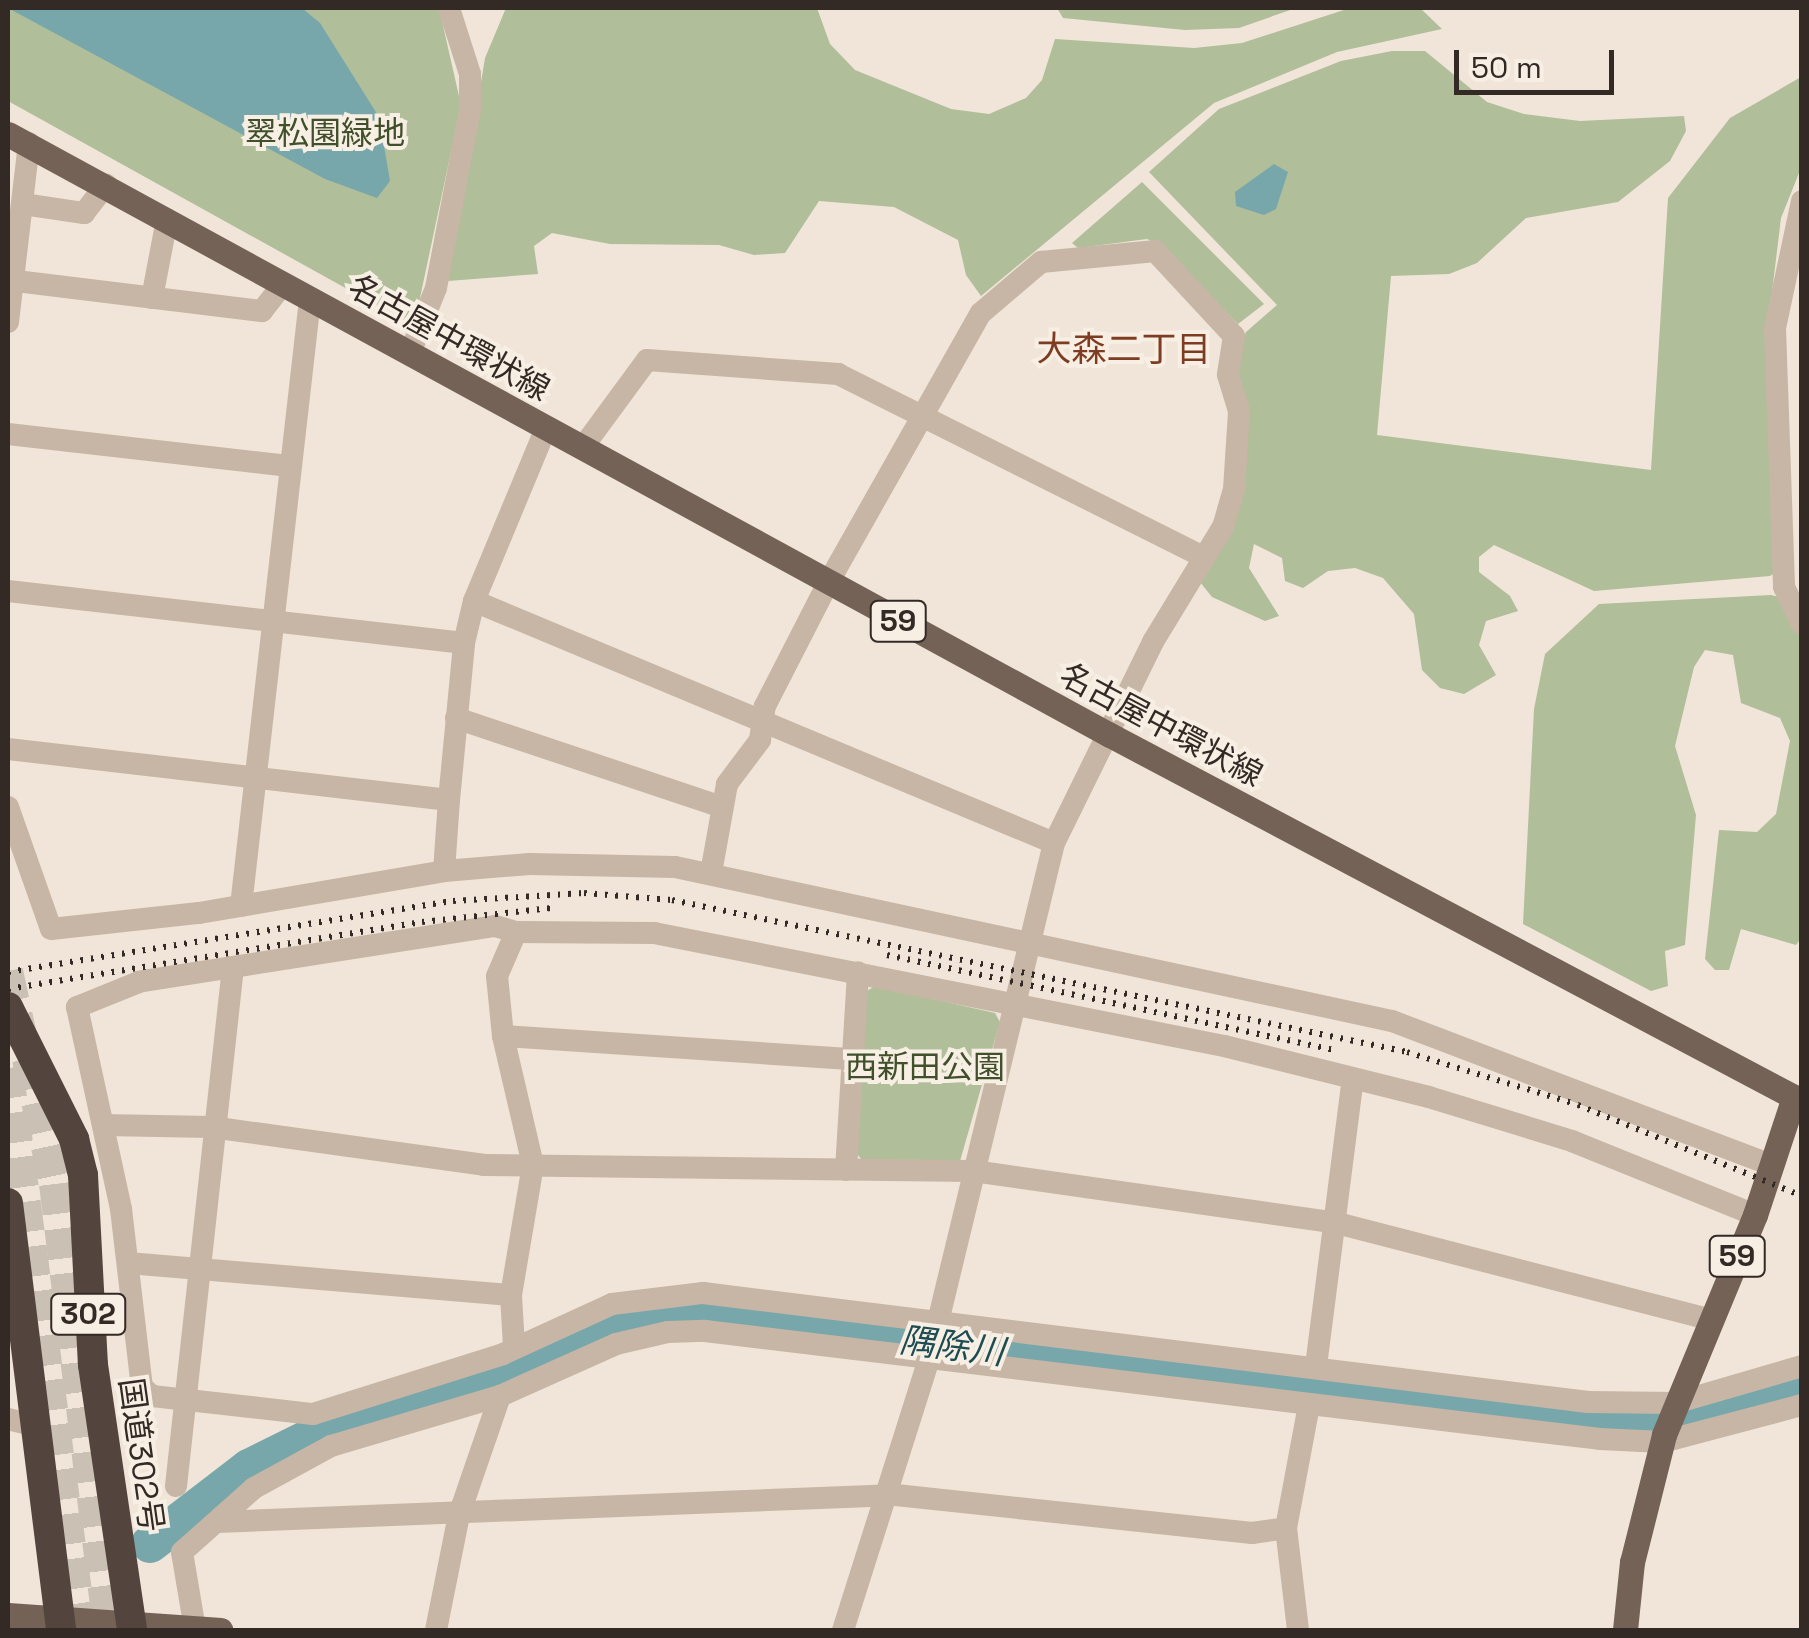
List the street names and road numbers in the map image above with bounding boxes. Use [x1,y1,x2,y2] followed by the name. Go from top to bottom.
[342,267,556,409] street label: 名古屋中環状線
[868,596,928,646] road number: 59
[1053,655,1269,795] street label: 名古屋中環状線
[1707,1231,1767,1281] road number: 59
[48,1289,128,1339] road number: 302
[111,1376,171,1534] street label: 国道302号

